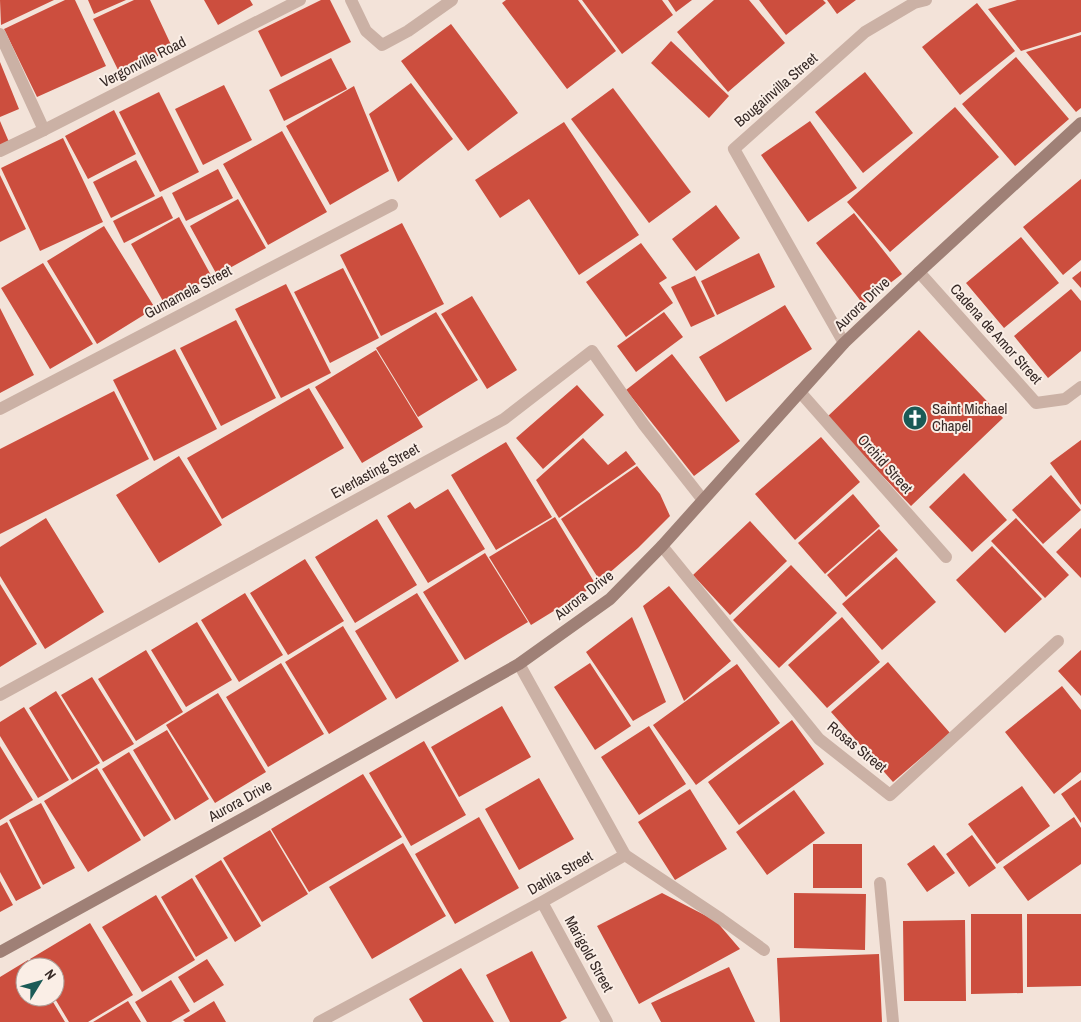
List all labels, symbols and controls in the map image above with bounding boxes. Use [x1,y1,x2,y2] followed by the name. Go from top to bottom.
[96,31,189,92] street label: Vergonville Road
[730,47,822,132] street label: Bougainvilla Street
[140,259,236,323] street label: Gumamela Street
[829,272,894,336] street label: Aurora Drive
[946,279,1048,389] street label: Cadena de Amor Street
[932,398,1007,436] place label: Saint Michael Chapel
[902,405,928,431] church icon: Saint Michael Chapel
[853,429,918,498] street label: Orchid Street
[327,437,423,503] street label: Everlasting Street
[549,565,618,625] street label: Aurora Drive
[823,716,892,778] street label: Rosas Street
[203,774,275,827] street label: Aurora Drive
[523,845,597,900] street label: Dahlia Street
[560,912,619,996] street label: Marigold Street
[15,957,65,1007] north arrow
[41,965,60,983] text: N

